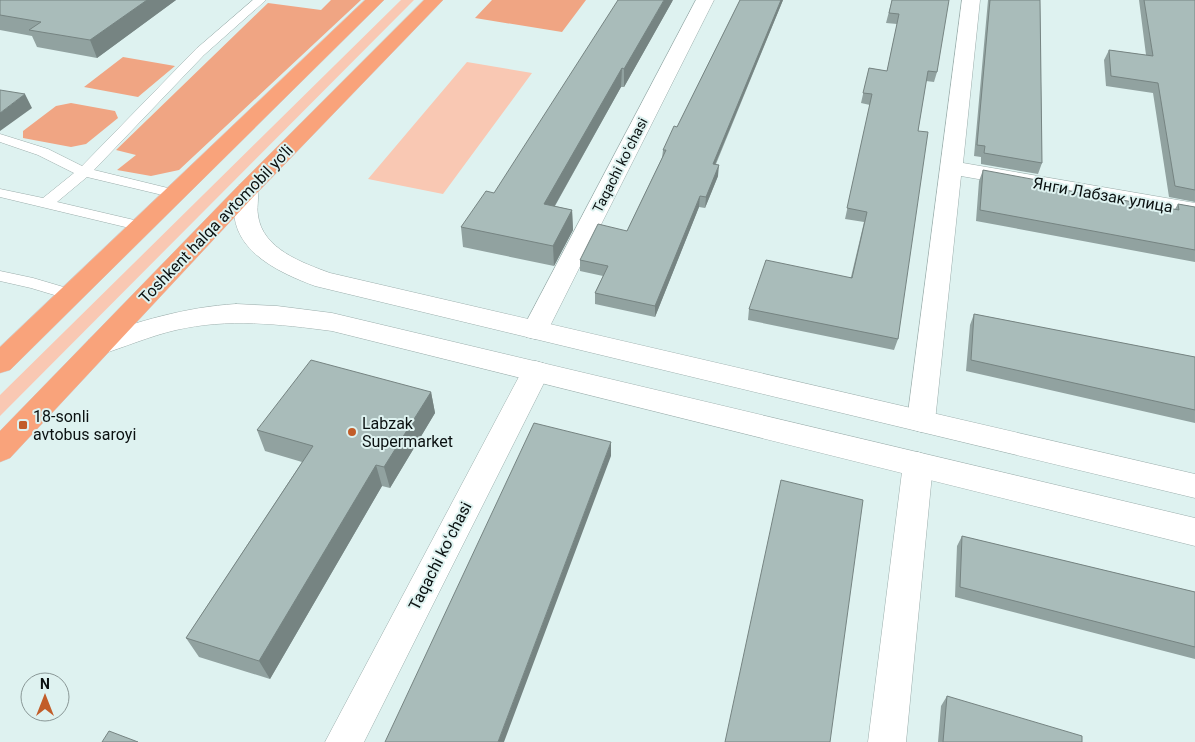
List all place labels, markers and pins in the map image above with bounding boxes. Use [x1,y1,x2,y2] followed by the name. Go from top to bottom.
[33,407,136,444] place label: 18-sonli avtobus saroyi
[362,414,453,451] place label: Labzak Supermarket
[17,419,29,431] marker: 18-sonli avtobus saroyi
[346,426,358,438] marker: Labzak Supermarket

